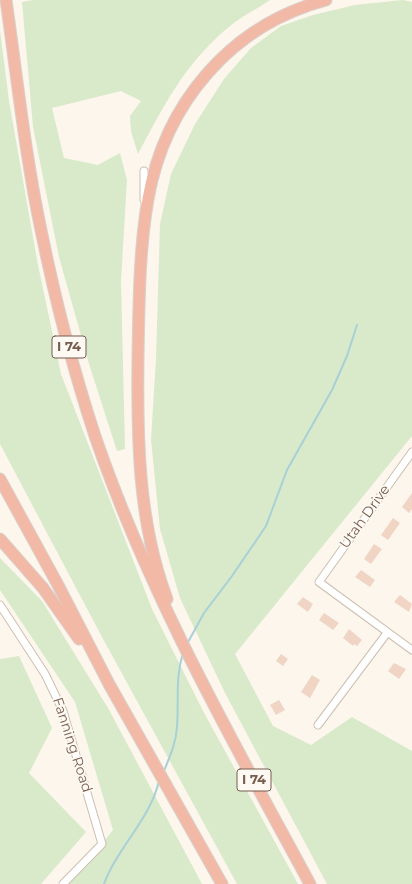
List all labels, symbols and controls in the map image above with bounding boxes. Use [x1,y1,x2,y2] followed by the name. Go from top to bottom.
[52,336,86,358] road number: I 74
[336,482,394,552] street label: Utah Drive
[49,695,95,795] street label: Fanning Road
[237,769,271,791] road number: I 74

